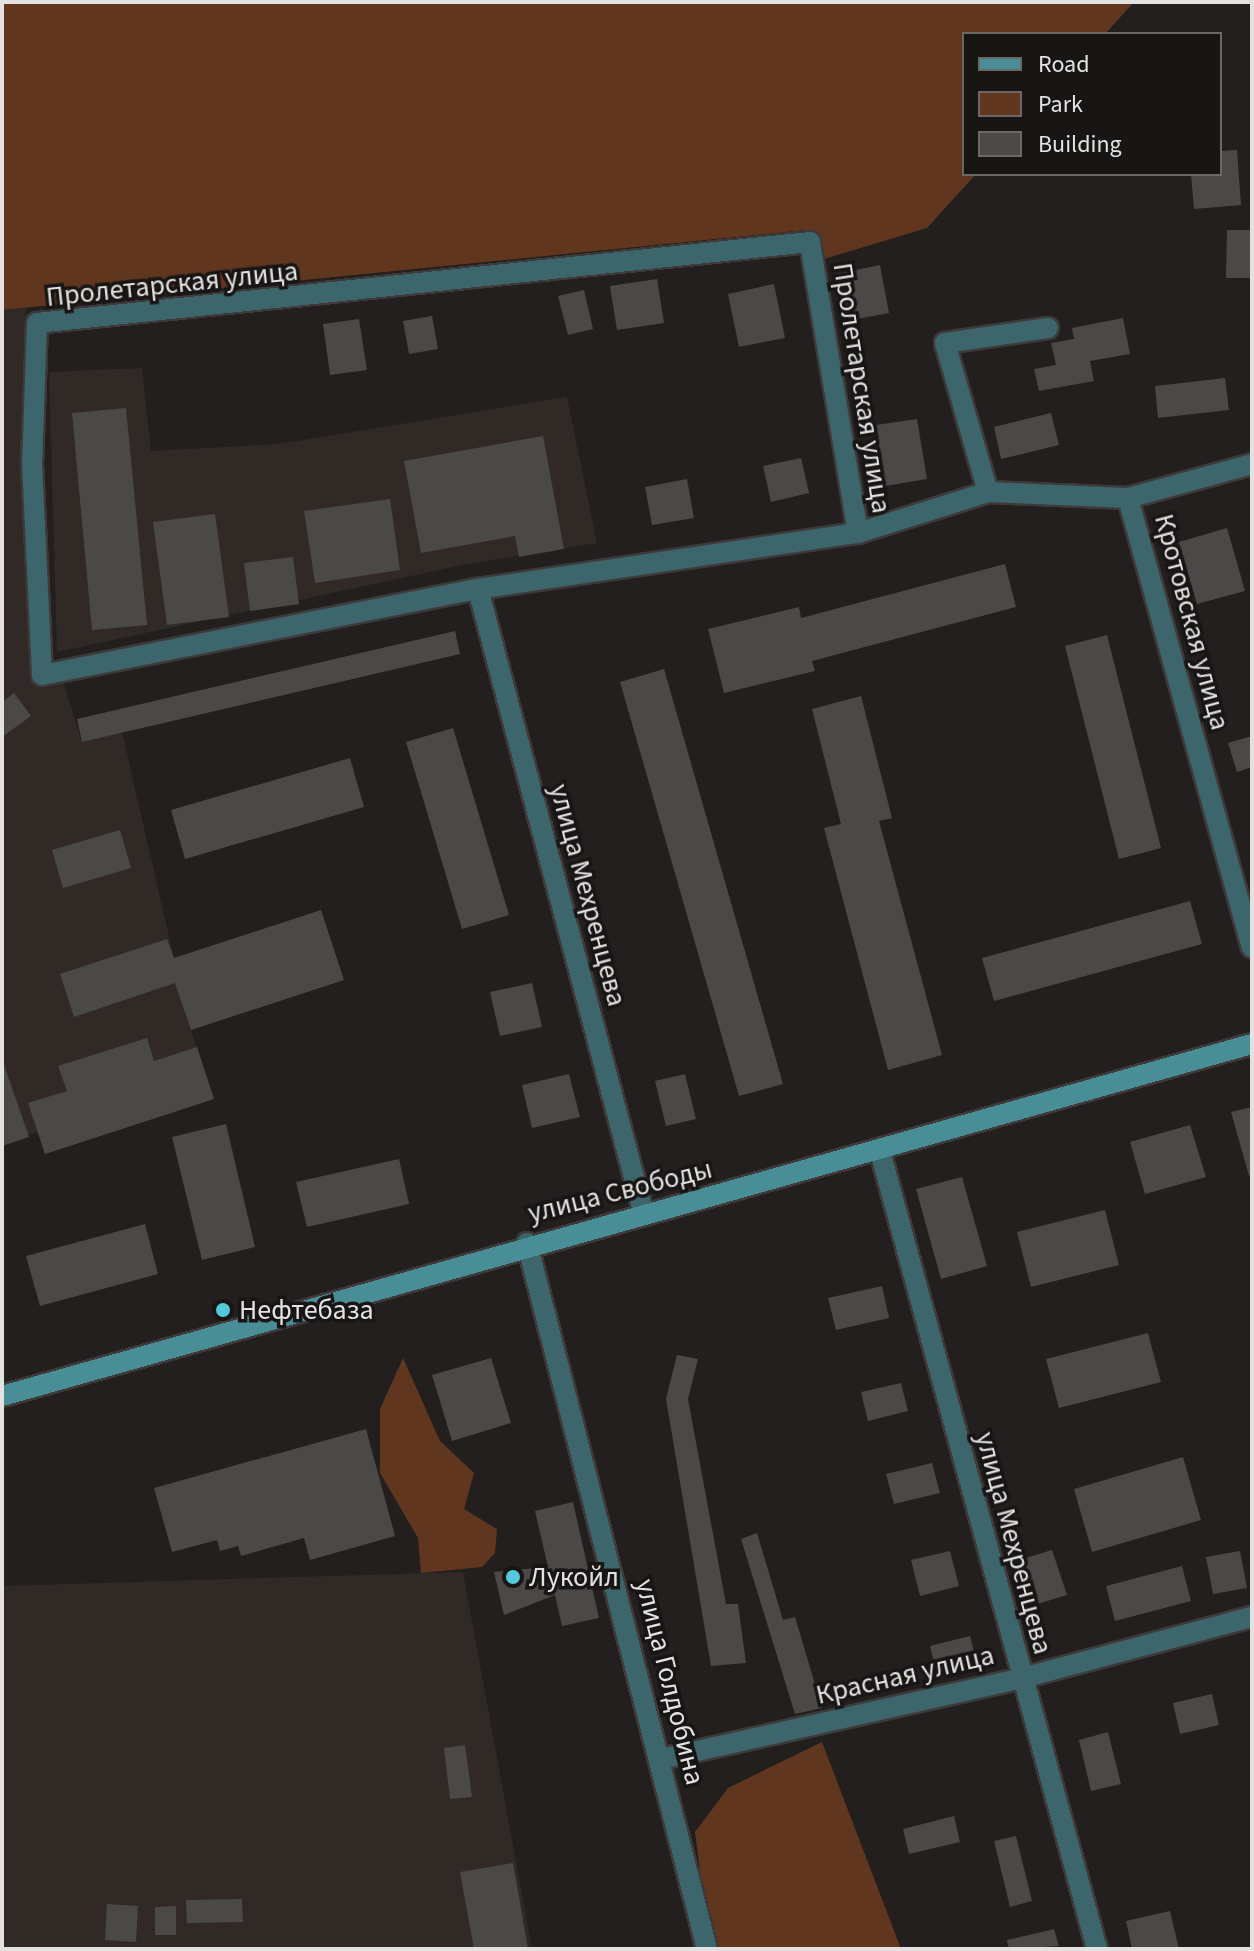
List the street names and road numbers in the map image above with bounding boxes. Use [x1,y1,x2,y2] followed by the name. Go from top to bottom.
[44,254,300,314] street label: Пролетарская улица
[826,260,898,516] street label: Пролетарская улица
[1147,510,1237,734] street label: Кротовская улица
[542,780,634,1010] street label: улица Мехренцева
[524,1152,716,1230] street label: улица Свободы
[968,1428,1060,1658] street label: улица Мехренцева
[628,1576,712,1788] street label: улица Голдобина
[813,1638,997,1712] street label: Красная улица

